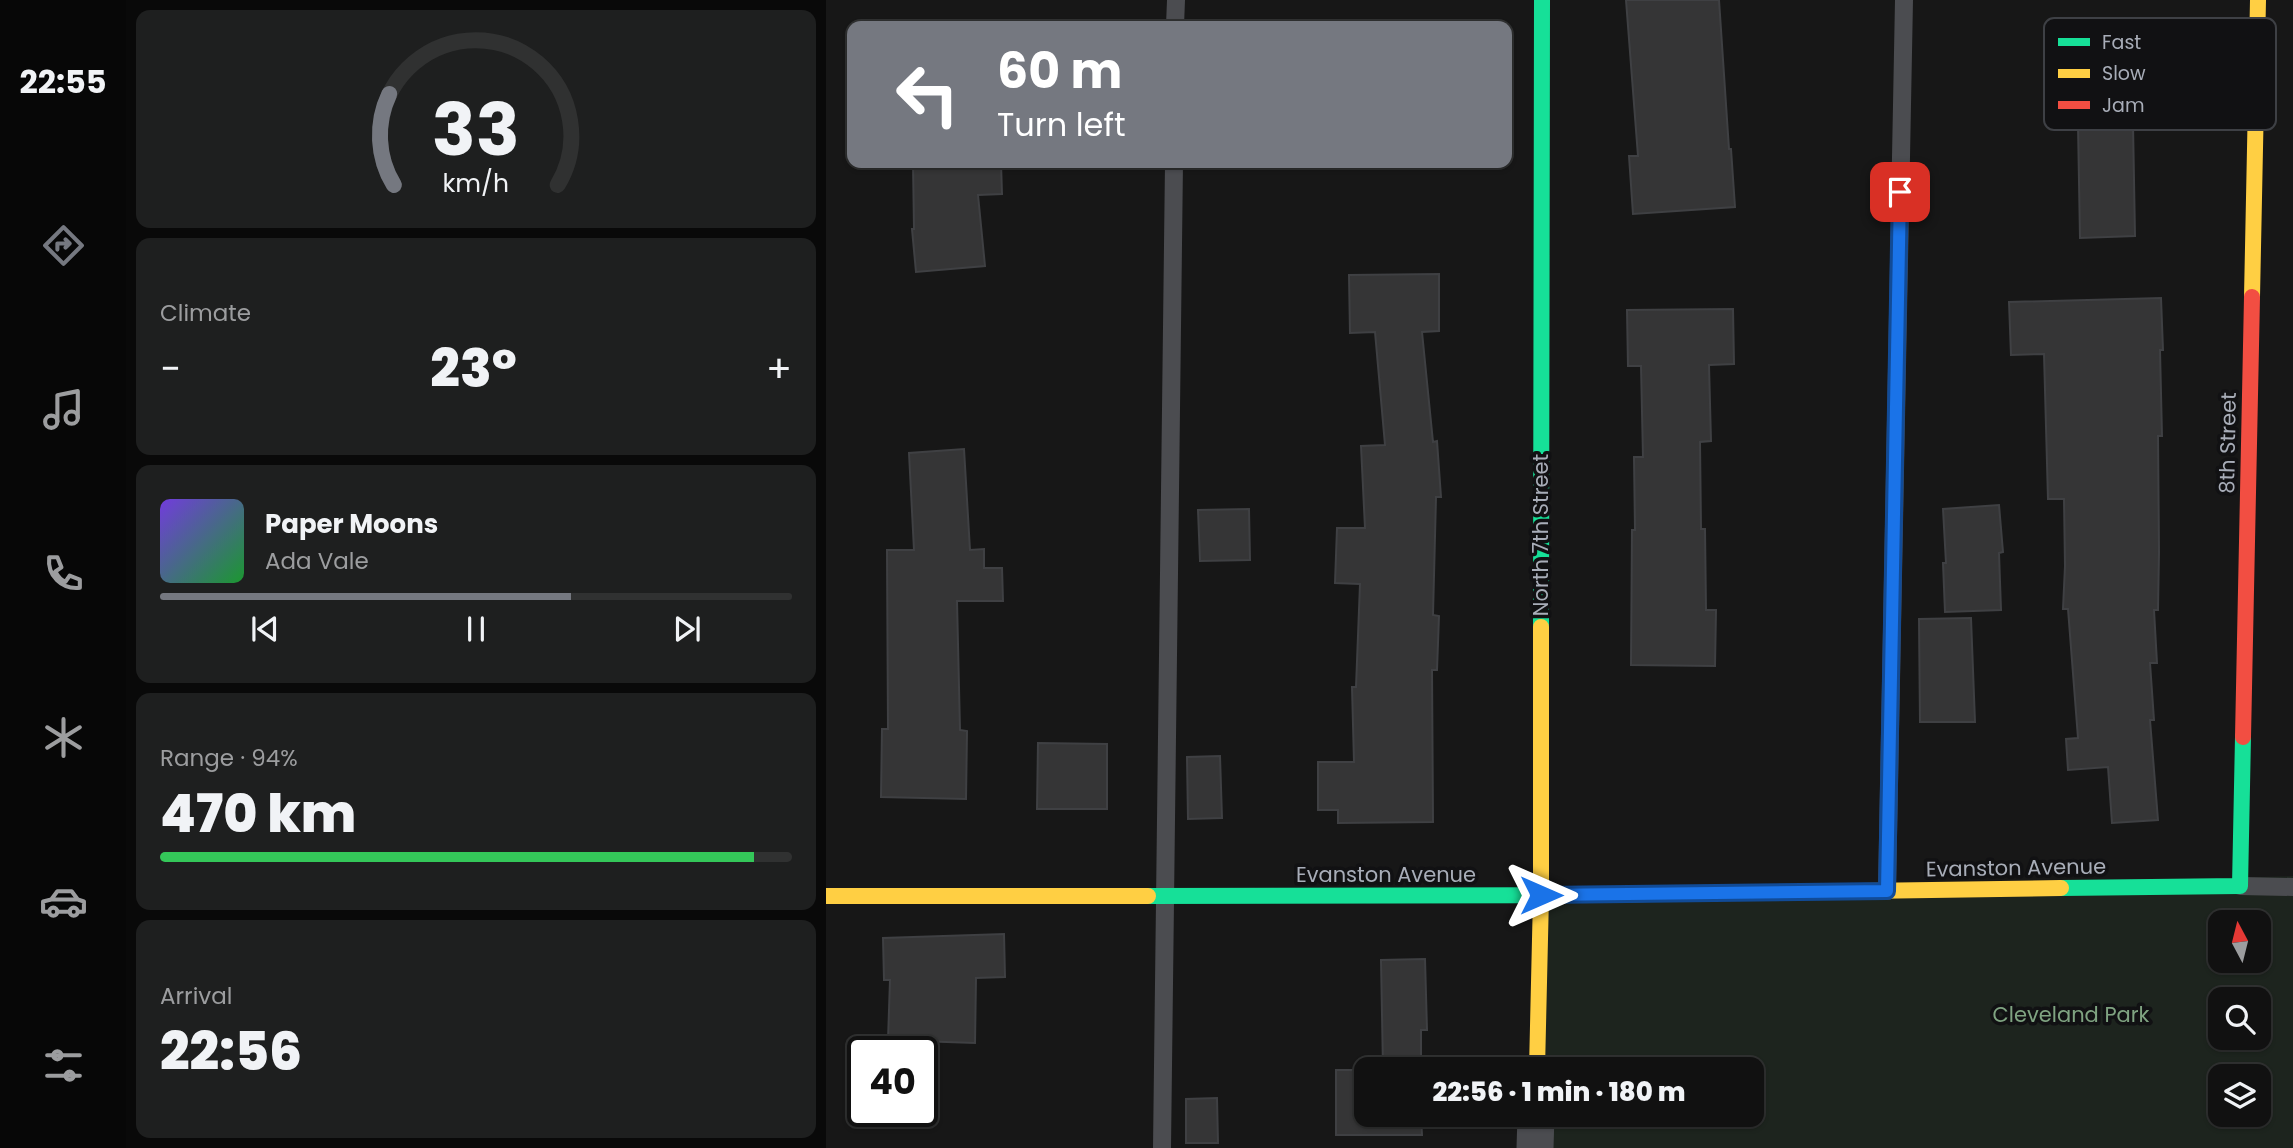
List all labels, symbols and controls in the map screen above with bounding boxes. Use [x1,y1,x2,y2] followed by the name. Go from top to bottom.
[2044,18,2276,130] legend
[2102,29,2141,56] text: Fast
[997,37,1122,105] text: 60 m
[882,49,973,140] icon: left
[19,59,107,104] text: 22:55
[2102,60,2146,87] text: Slow
[432,79,520,180] text: 33
[2102,92,2144,119] text: Jam
[997,102,1126,147] text: Turn left
[1870,162,1930,222] pin
[443,166,509,201] text: km/h
[1881,173,1919,211] icon: arrive
[39,221,88,270] icon: directions
[160,297,251,329] text: Climate
[430,332,517,405] text: 23°
[160,342,181,395] text: −
[766,342,792,395] text: +
[39,385,88,434] icon: music
[2212,392,2243,494] street label: 8th Street
[1526,454,1555,616] street label: North 7th Street
[265,506,438,542] text: Paper Moons
[265,545,369,577] text: Ada Vale
[39,549,88,598] icon: phone
[246,610,284,648] icon: previous
[457,610,495,648] icon: pause
[668,610,706,648] icon: next
[39,713,88,762] icon: climate
[160,742,298,774] text: Range · 94%
[160,777,356,850] text: 470 km
[1926,851,2106,884] street label: Evanston Avenue
[1504,858,1578,932] position arrow
[1296,860,1476,889] street label: Evanston Avenue
[39,877,88,926] icon: car
[2208,910,2272,973] north arrow
[2208,910,2271,1127] map controls
[160,980,232,1012] text: Arrival
[2208,987,2271,1050] button: search
[1993,1000,2150,1029] park label: Cleveland Park
[160,1015,302,1088] text: 22:56
[847,1036,938,1127] speed limit sign: 40
[39,1041,88,1090] icon: filters
[2208,1064,2271,1127] button: layers
[1432,1074,1686,1110] text: 22:56 · 1 min · 180 m

